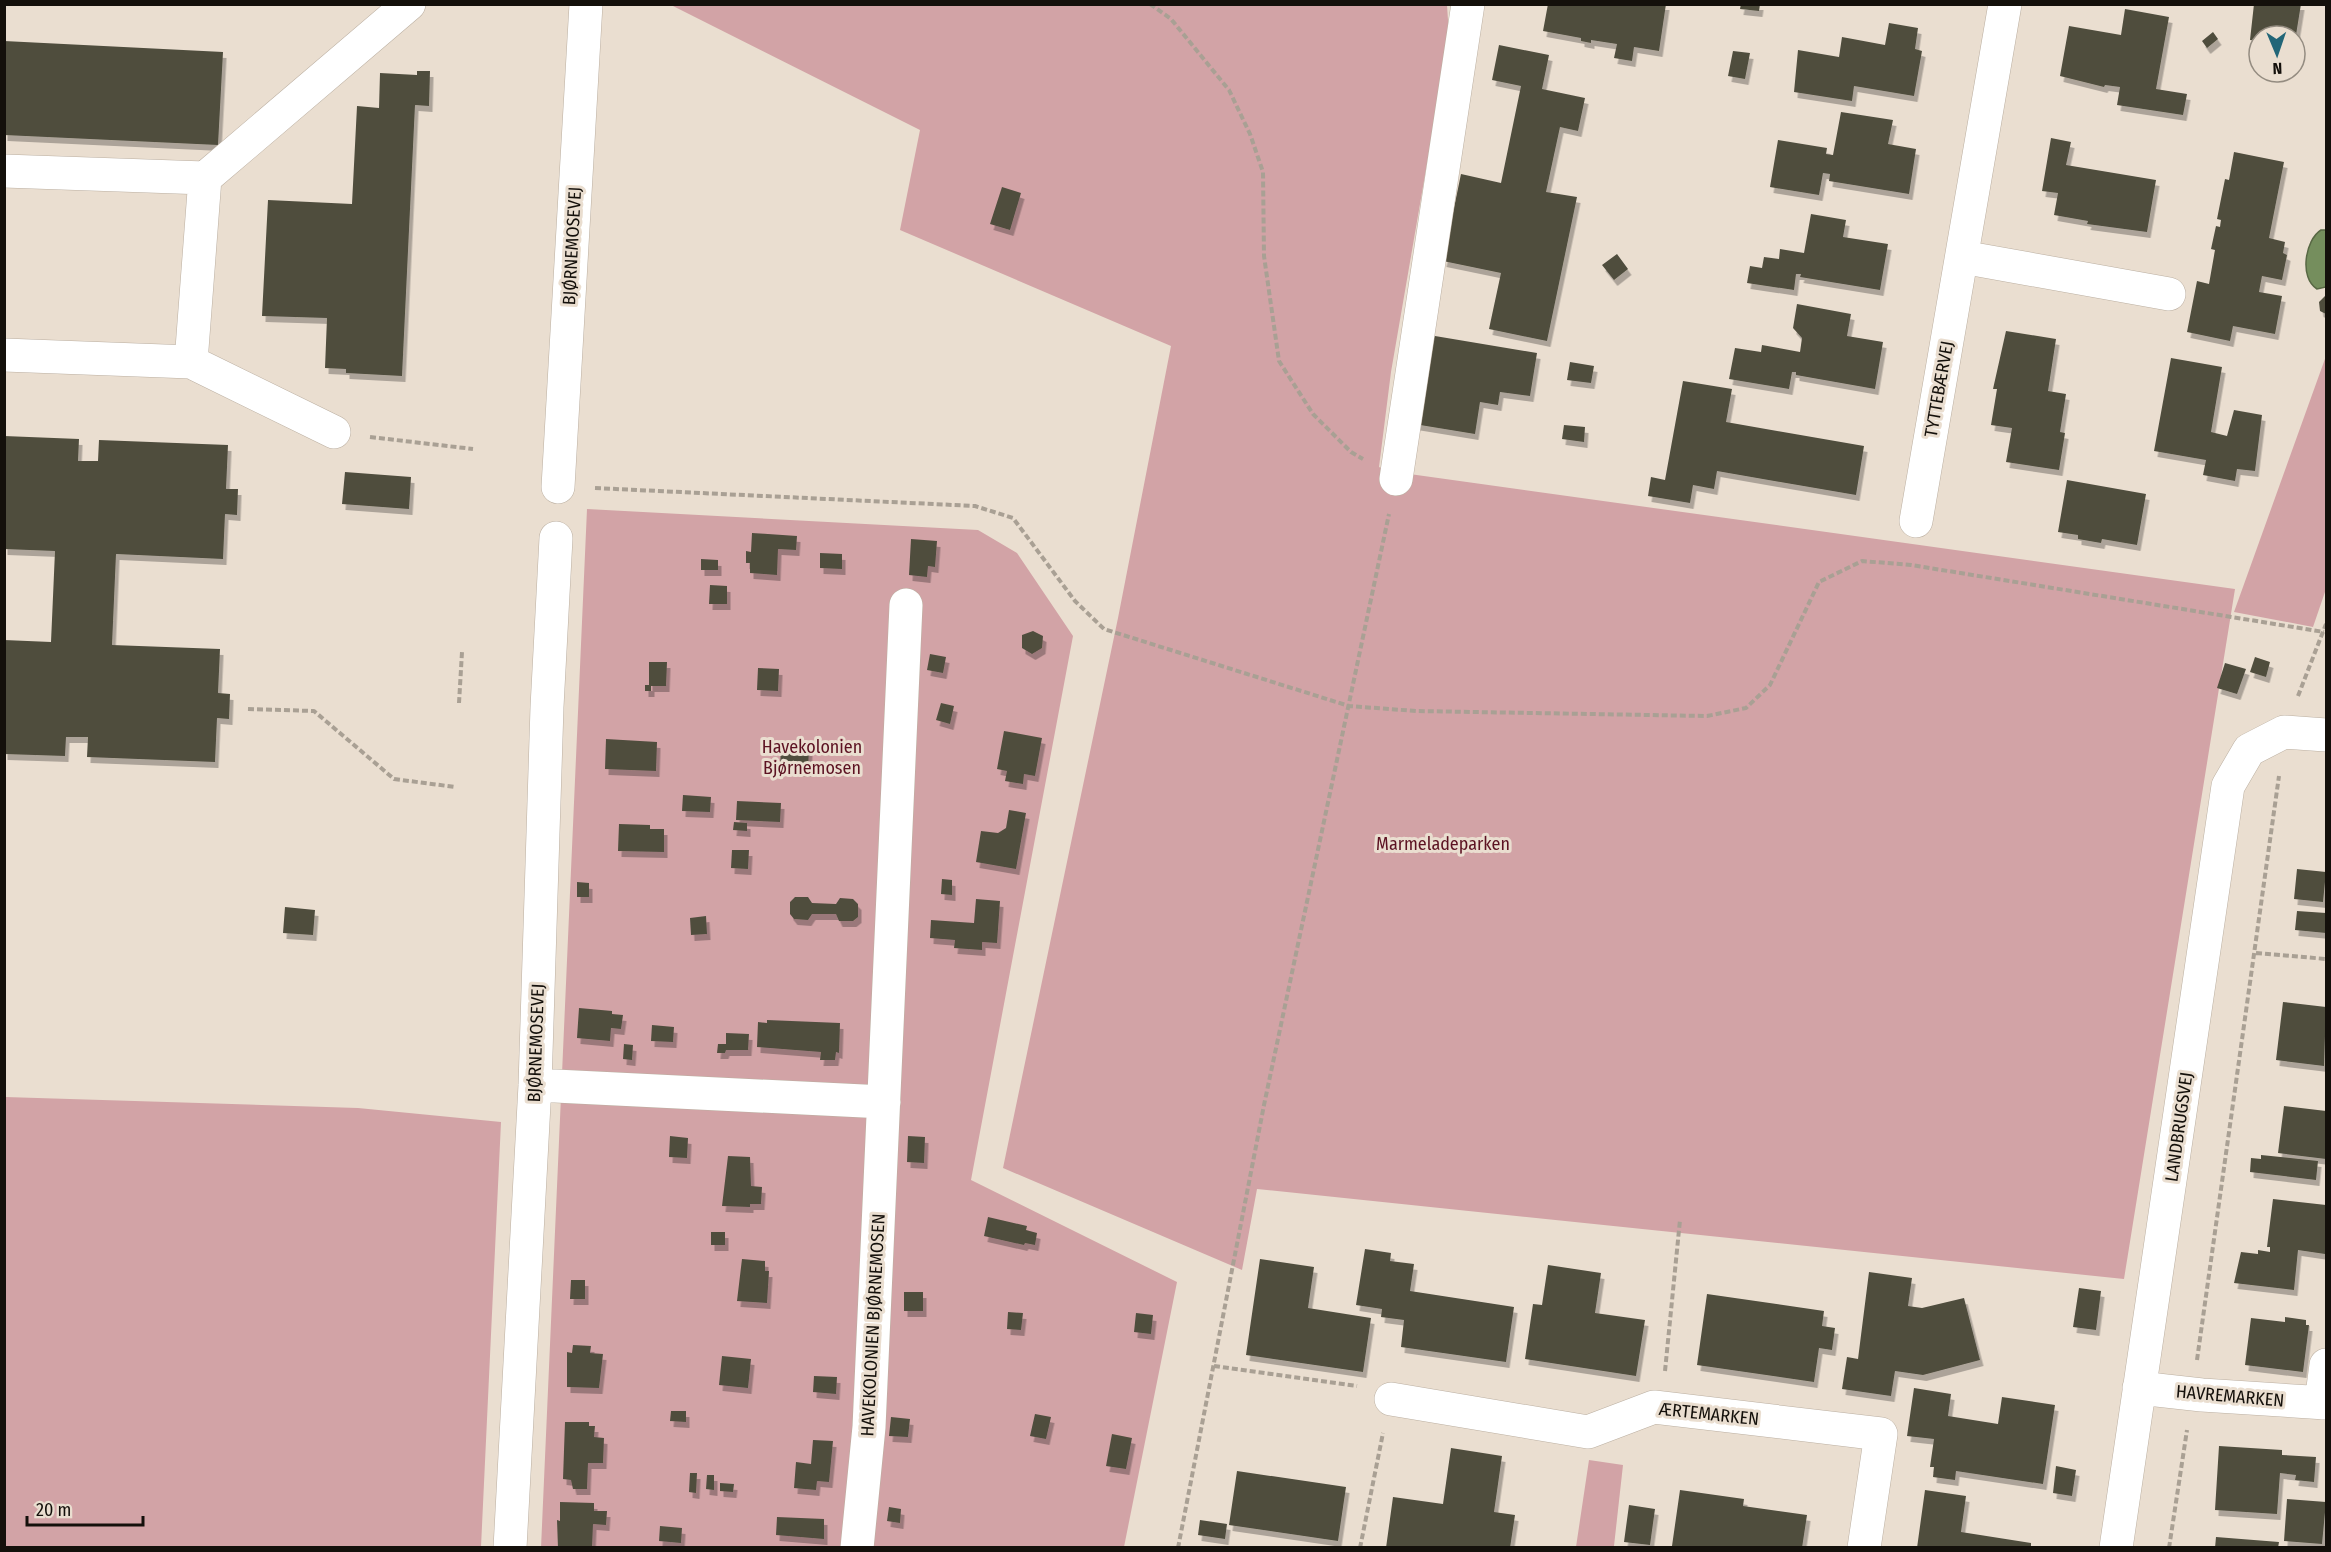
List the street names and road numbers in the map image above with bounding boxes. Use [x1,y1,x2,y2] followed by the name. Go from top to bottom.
[558,186,586,306] street label: BJØRNEMOSEVEJ
[1920,339,1958,439] street label: TYTTEBÆRVEJ
[523,983,549,1103] street label: BJØRNEMOSEVEJ
[2160,1071,2198,1183] street label: LANDBRUGSVEJ
[856,1213,890,1437] street label: HAVEKOLONIEN BJØRNEMOSEN
[2175,1380,2285,1412] street label: HAVREMARKEN
[1657,1398,1760,1430] street label: ÆRTEMARKEN

